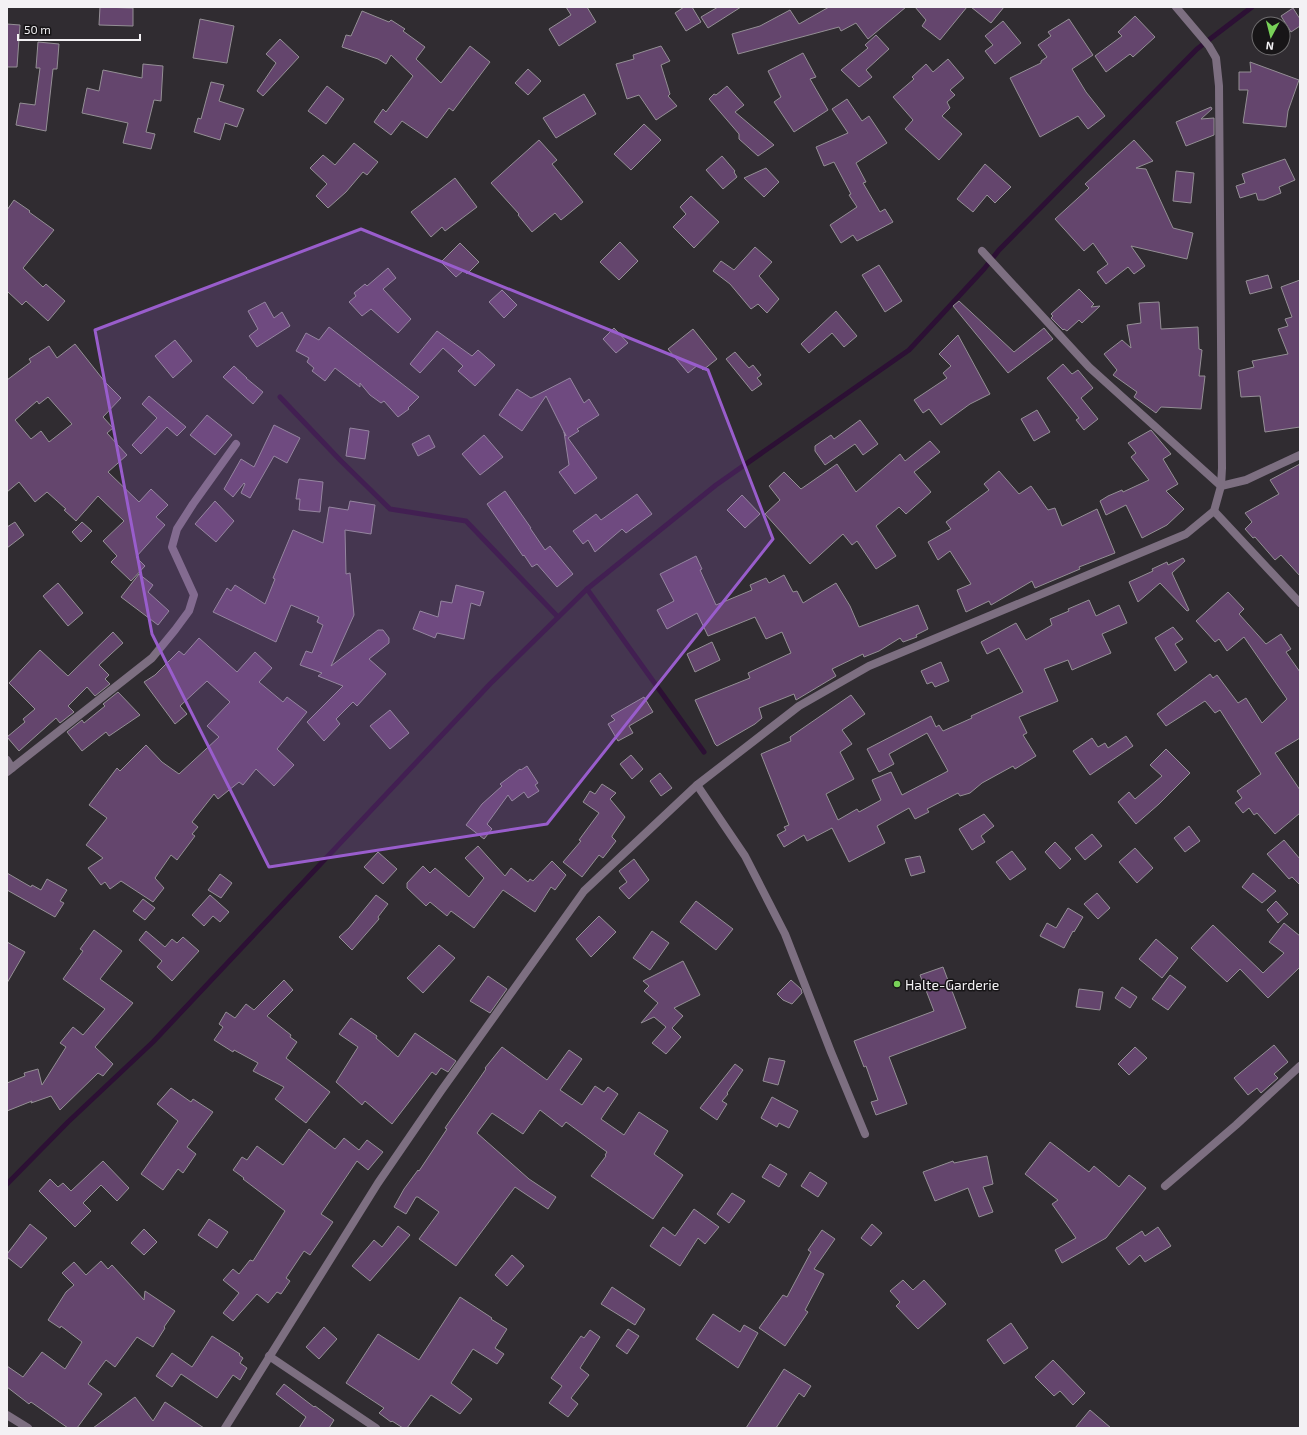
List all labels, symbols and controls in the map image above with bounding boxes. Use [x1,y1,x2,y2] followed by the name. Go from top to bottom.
[18,16,140,42] scale bar
[1251,16,1291,56] north arrow
[24,22,51,36] text: 50 m
[1265,39,1274,53] text: N
[905,976,999,993] place label: Halte-Garderie
[892,979,902,989] marker: Halte-Garderie

